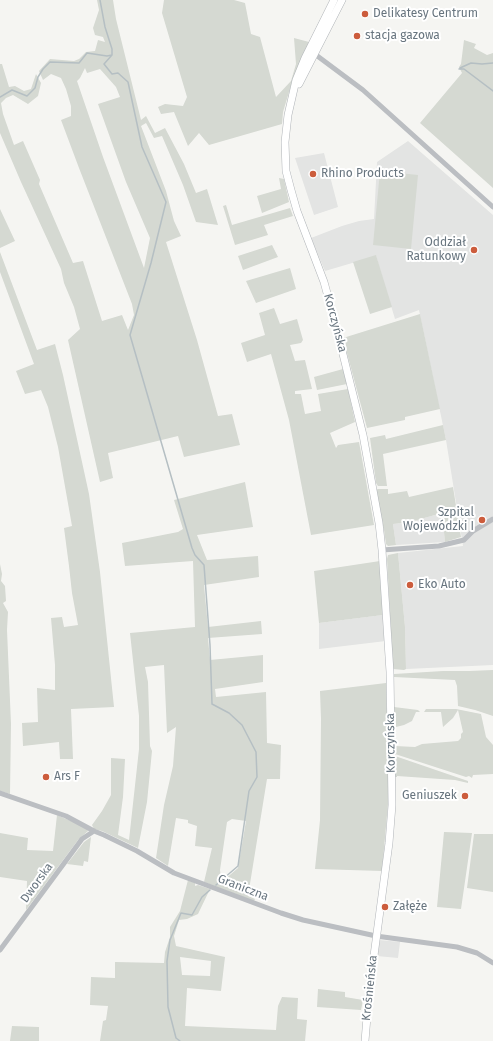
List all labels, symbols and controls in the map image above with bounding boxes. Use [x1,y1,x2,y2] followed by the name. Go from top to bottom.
[373,7,478,21] place label: Delikatesy Centrum
[360,9,370,19] marker: Delikatesy Centrum
[365,29,440,43] place label: stacja gazowa
[352,31,362,41] marker: stacja gazowa
[321,167,404,181] place label: Rhino Products
[308,169,318,179] marker: Rhino Products
[406,236,466,264] place label: Oddział Ratunkowy
[469,245,479,255] marker: Oddział Ratunkowy
[320,292,350,354] street label: Korczyńska
[403,506,474,534] place label: Szpital Wojewódzki I
[477,515,487,525] marker: Szpital Wojewódzki I
[418,578,466,592] place label: Eko Auto
[405,580,415,590] marker: Eko Auto
[383,713,399,773] street label: Korczyńska
[54,770,80,784] place label: Ars F
[41,772,51,782] marker: Ars F
[402,789,457,803] place label: Geniuszek
[460,791,470,801] marker: Geniuszek
[18,860,56,906] street label: Dworska
[216,872,270,904] street label: Graniczna
[393,900,427,914] place label: Załęże
[380,902,390,912] marker: Załęże
[359,954,381,1022] street label: Krośnieńska

